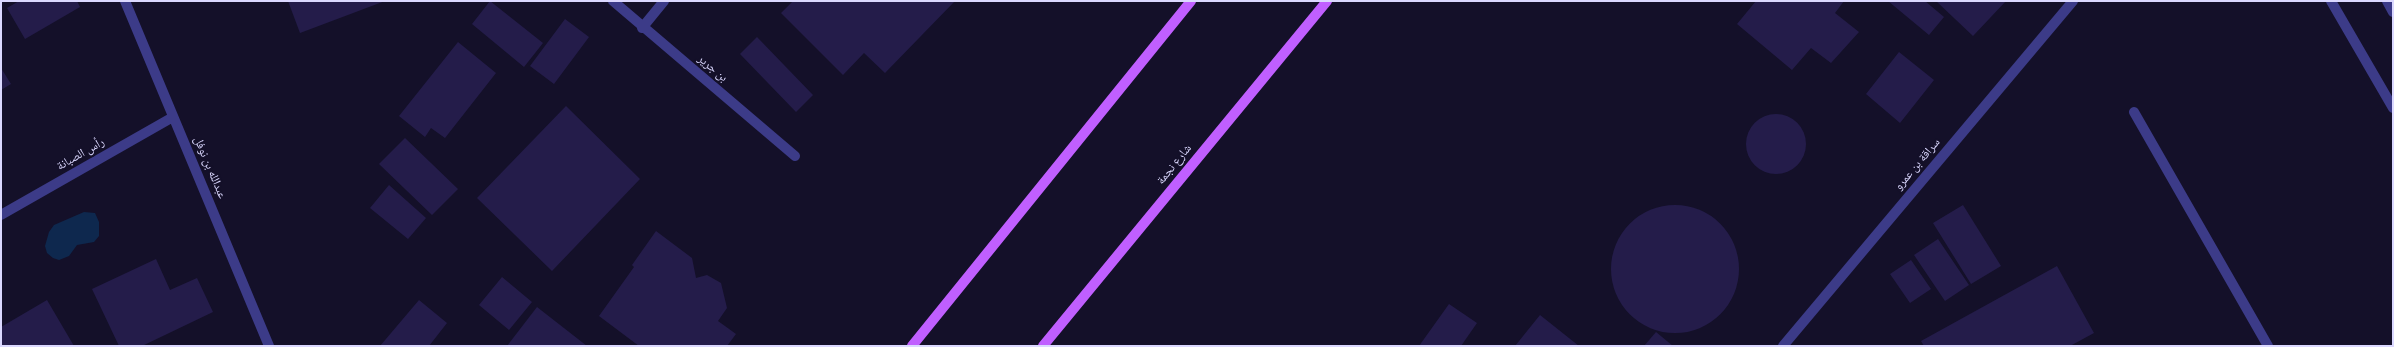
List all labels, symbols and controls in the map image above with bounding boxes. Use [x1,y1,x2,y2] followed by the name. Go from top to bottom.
[694,52,730,86] street label: بن جرير
[189,135,229,201] street label: عبدالله بن نوفل
[55,136,107,174] street label: رأس الصبانة
[1892,136,1944,194] street label: سراقة بن عمرو
[1155,142,1195,188] street label: شارع نجمة

